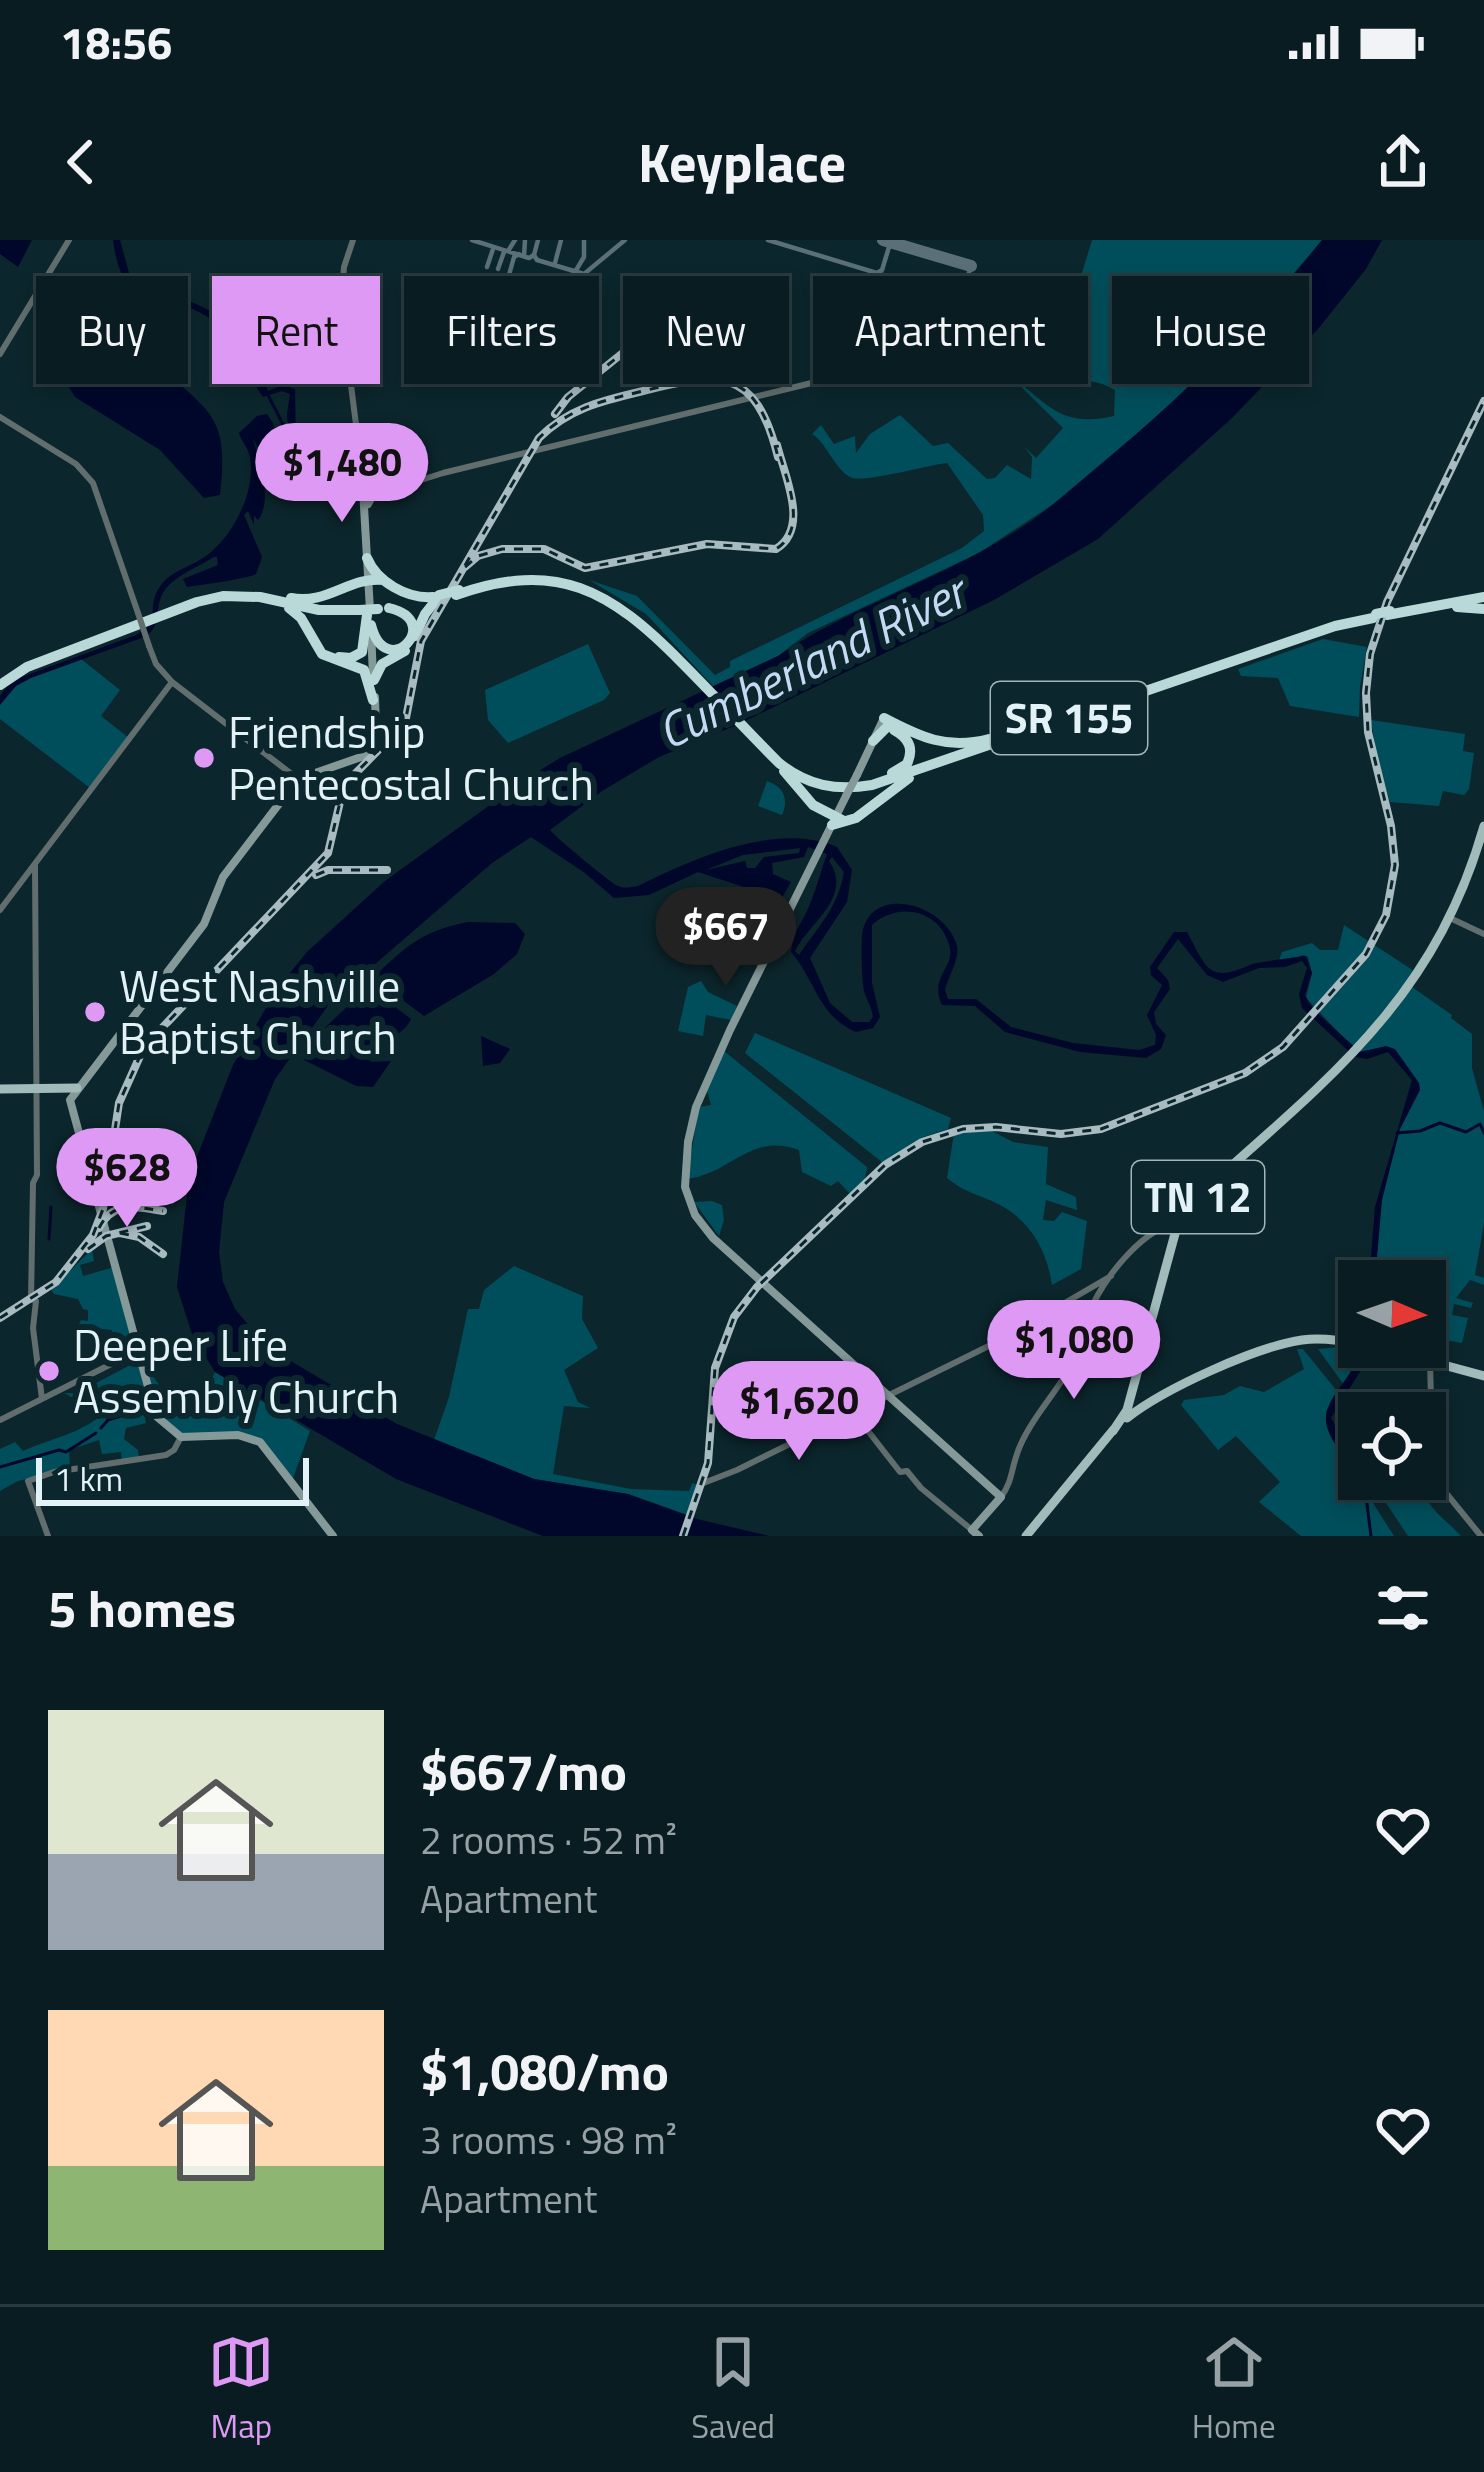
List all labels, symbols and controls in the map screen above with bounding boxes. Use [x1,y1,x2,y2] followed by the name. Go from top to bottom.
[60,8,172,76] text: 18:56
[638,121,846,203] text: Keyplace
[48,129,114,195] icon: back
[1370,129,1436,195] icon: share
[36,276,188,384] chip: Buy
[212,276,380,384] chip: Rent
[404,276,599,384] chip: Filters
[623,276,789,384] chip: New
[813,276,1088,384] chip: Apartment
[1112,276,1309,384] chip: House
[244,423,440,525] pin: $1,480
[282,432,402,491] text: $1,480
[645,553,982,768] water label: Cumberland River
[991,682,1147,754] road number: SR 155
[228,697,594,817] place label: Friendship Pentecostal Church
[191,745,217,771] marker: Friendship Pentecostal Church
[655,887,797,989] pin: $667
[682,896,770,955] text: $667
[119,951,400,1071] place label: West Nashville Baptist Church
[82,999,108,1025] marker: West Nashville Baptist Church
[56,1128,198,1230] pin: $628
[83,1137,171,1196] text: $628
[1132,1161,1264,1233] road number: TN 12
[1338,1260,1446,1368] north arrow
[1338,1260,1446,1500] map controls
[976,1300,1172,1402] pin: $1,080
[1014,1309,1134,1368] text: $1,080
[73,1310,399,1430] place label: Deeper Life Assembly Church
[36,1358,62,1384] marker: Deeper Life Assembly Church
[701,1361,897,1463] pin: $1,620
[739,1370,859,1429] text: $1,620
[1338,1392,1446,1500] button: locate
[36,1452,309,1505] scale bar
[54,1454,123,1504] text: 1 km
[48,1569,236,1647] text: 5 homes
[1370,1575,1436,1641] icon: filters
[420,1732,627,1810] text: $667/mo
[144,1758,288,1902] icon: home
[1370,1797,1436,1863] icon: heart
[420,1810,677,1869] text: 2 rooms · 52 m²
[420,1869,597,1928] text: Apartment
[420,2032,669,2110] text: $1,080/mo
[144,2058,288,2202] icon: home
[1370,2097,1436,2163] icon: heart
[420,2110,677,2169] text: 3 rooms · 98 m²
[420,2169,597,2228] text: Apartment
[208,2329,274,2451] tab: Map
[691,2329,775,2451] tab: Saved
[1192,2329,1276,2451] tab: Home

